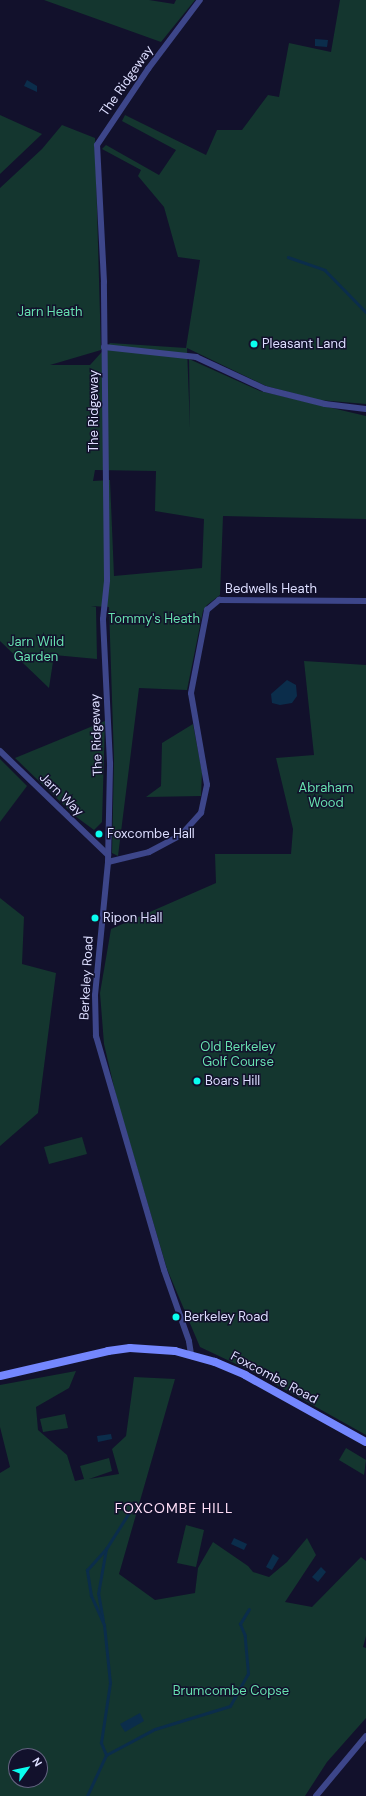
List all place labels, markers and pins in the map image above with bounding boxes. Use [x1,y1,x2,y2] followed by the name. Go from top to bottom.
[262,336,346,352] place label: Pleasant Land
[249,339,259,349] marker: Pleasant Land
[107,826,195,842] place label: Foxcombe Hall
[94,829,104,839] marker: Foxcombe Hall
[103,910,162,926] place label: Ripon Hall
[90,913,100,923] marker: Ripon Hall
[205,1073,260,1089] place label: Boars Hill
[192,1076,202,1086] marker: Boars Hill
[184,1309,268,1325] place label: Berkeley Road
[171,1312,181,1322] marker: Berkeley Road

